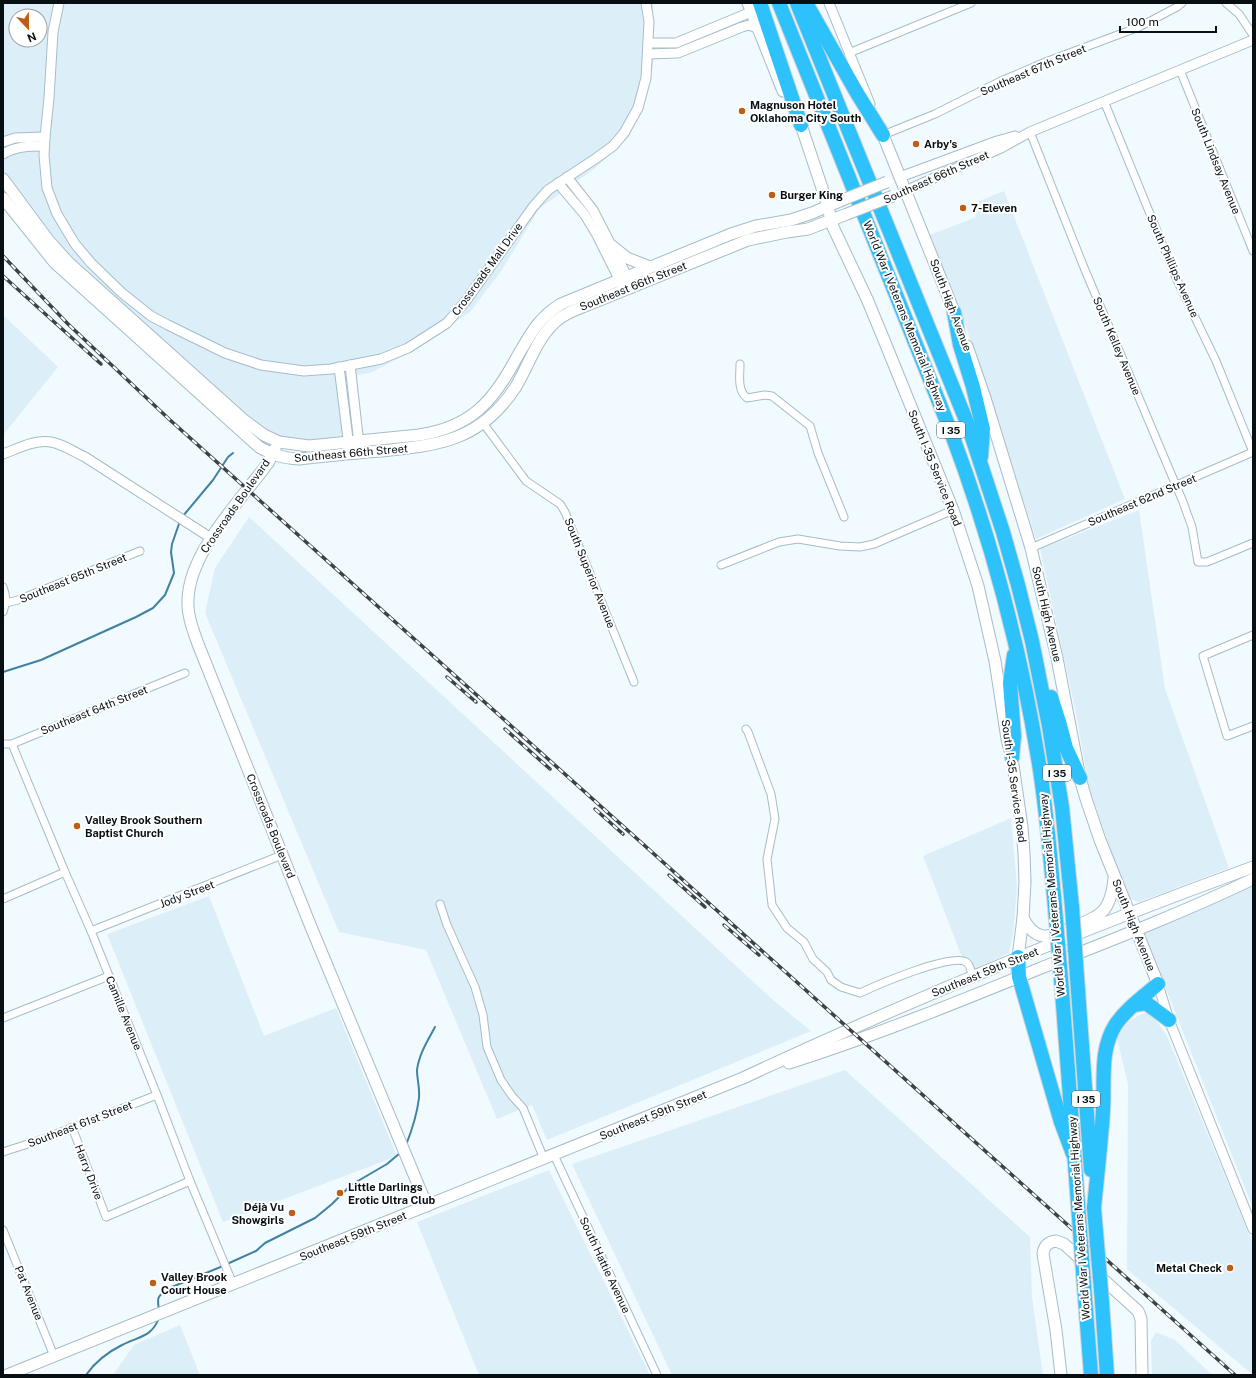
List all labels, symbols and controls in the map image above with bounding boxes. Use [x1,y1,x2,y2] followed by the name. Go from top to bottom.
[8,8,48,48] north arrow
[1120,8,1216,34] scale bar
[1126,15,1159,29] text: 100 m
[26,30,38,44] text: N
[978,42,1088,98] street label: Southeast 67th Street
[750,99,861,124] place label: Magnuson Hotel Oklahoma City South
[737,106,747,116] marker: Magnuson Hotel Oklahoma City South
[1189,106,1243,216] street label: South Lindsay Avenue
[924,138,957,150] place label: Arby's
[911,139,921,149] marker: Arby's
[881,148,991,206] street label: Southeast 66th Street
[780,189,843,201] place label: Burger King
[767,190,777,200] marker: Burger King
[971,202,1017,214] place label: 7-Eleven
[958,203,968,213] marker: 7-Eleven
[1145,213,1201,319] street label: South Phillips Avenue
[861,219,949,413] street label: World War I Veterans Memorial Highway
[449,220,525,318] street label: Crossroads Mall Drive
[928,257,974,353] street label: South High Avenue
[578,259,688,313] street label: Southeast 66th Street
[1091,295,1143,397] street label: South Kelley Avenue
[906,408,964,528] street label: South I-35 Service Road
[937,422,965,438] road number: I 35
[294,442,408,464] street label: Southeast 66th Street
[198,457,272,555] street label: Crossroads Boulevard
[1086,472,1198,528] street label: Southeast 62nd Street
[562,516,618,630] street label: South Superior Avenue
[18,551,128,605] street label: Southeast 65th Street
[1030,565,1064,663] street label: South High Avenue
[39,683,149,737] street label: Southeast 64th Street
[999,719,1029,843] street label: South I-35 Service Road
[1043,765,1071,781] road number: I 35
[244,772,298,880] street label: Crossroads Boulevard
[1037,793,1067,997] street label: World War I Veterans Memorial Highway
[85,814,202,839] place label: Valley Brook Southern Baptist Church
[72,821,82,831] marker: Valley Brook Southern Baptist Church
[1110,877,1158,973] street label: South High Avenue
[158,878,216,910] street label: Jody Street
[930,945,1040,999] street label: Southeast 59th Street
[104,974,144,1052] street label: Camille Avenue
[598,1088,708,1142] street label: Southeast 59th Street
[1072,1091,1100,1107] road number: I 35
[26,1099,134,1149] street label: Southeast 61st Street
[1066,1116,1092,1320] street label: World War I Veterans Memorial Highway
[73,1143,105,1201] street label: Harry Drive
[348,1181,435,1206] place label: Little Darlings Erotic Ultra Club
[335,1188,345,1198] marker: Little Darlings Erotic Ultra Club
[231,1201,284,1226] place label: Déjà Vu Showgirls
[287,1208,297,1218] marker: Déjà Vu Showgirls
[298,1209,408,1263] street label: Southeast 59th Street
[577,1215,633,1315] street label: South Hattie Avenue
[1156,1262,1223,1274] place label: Metal Check
[1225,1263,1235,1273] marker: Metal Check
[13,1264,45,1322] street label: Pat Avenue
[161,1271,228,1296] place label: Valley Brook Court House
[148,1278,158,1288] marker: Valley Brook Court House

